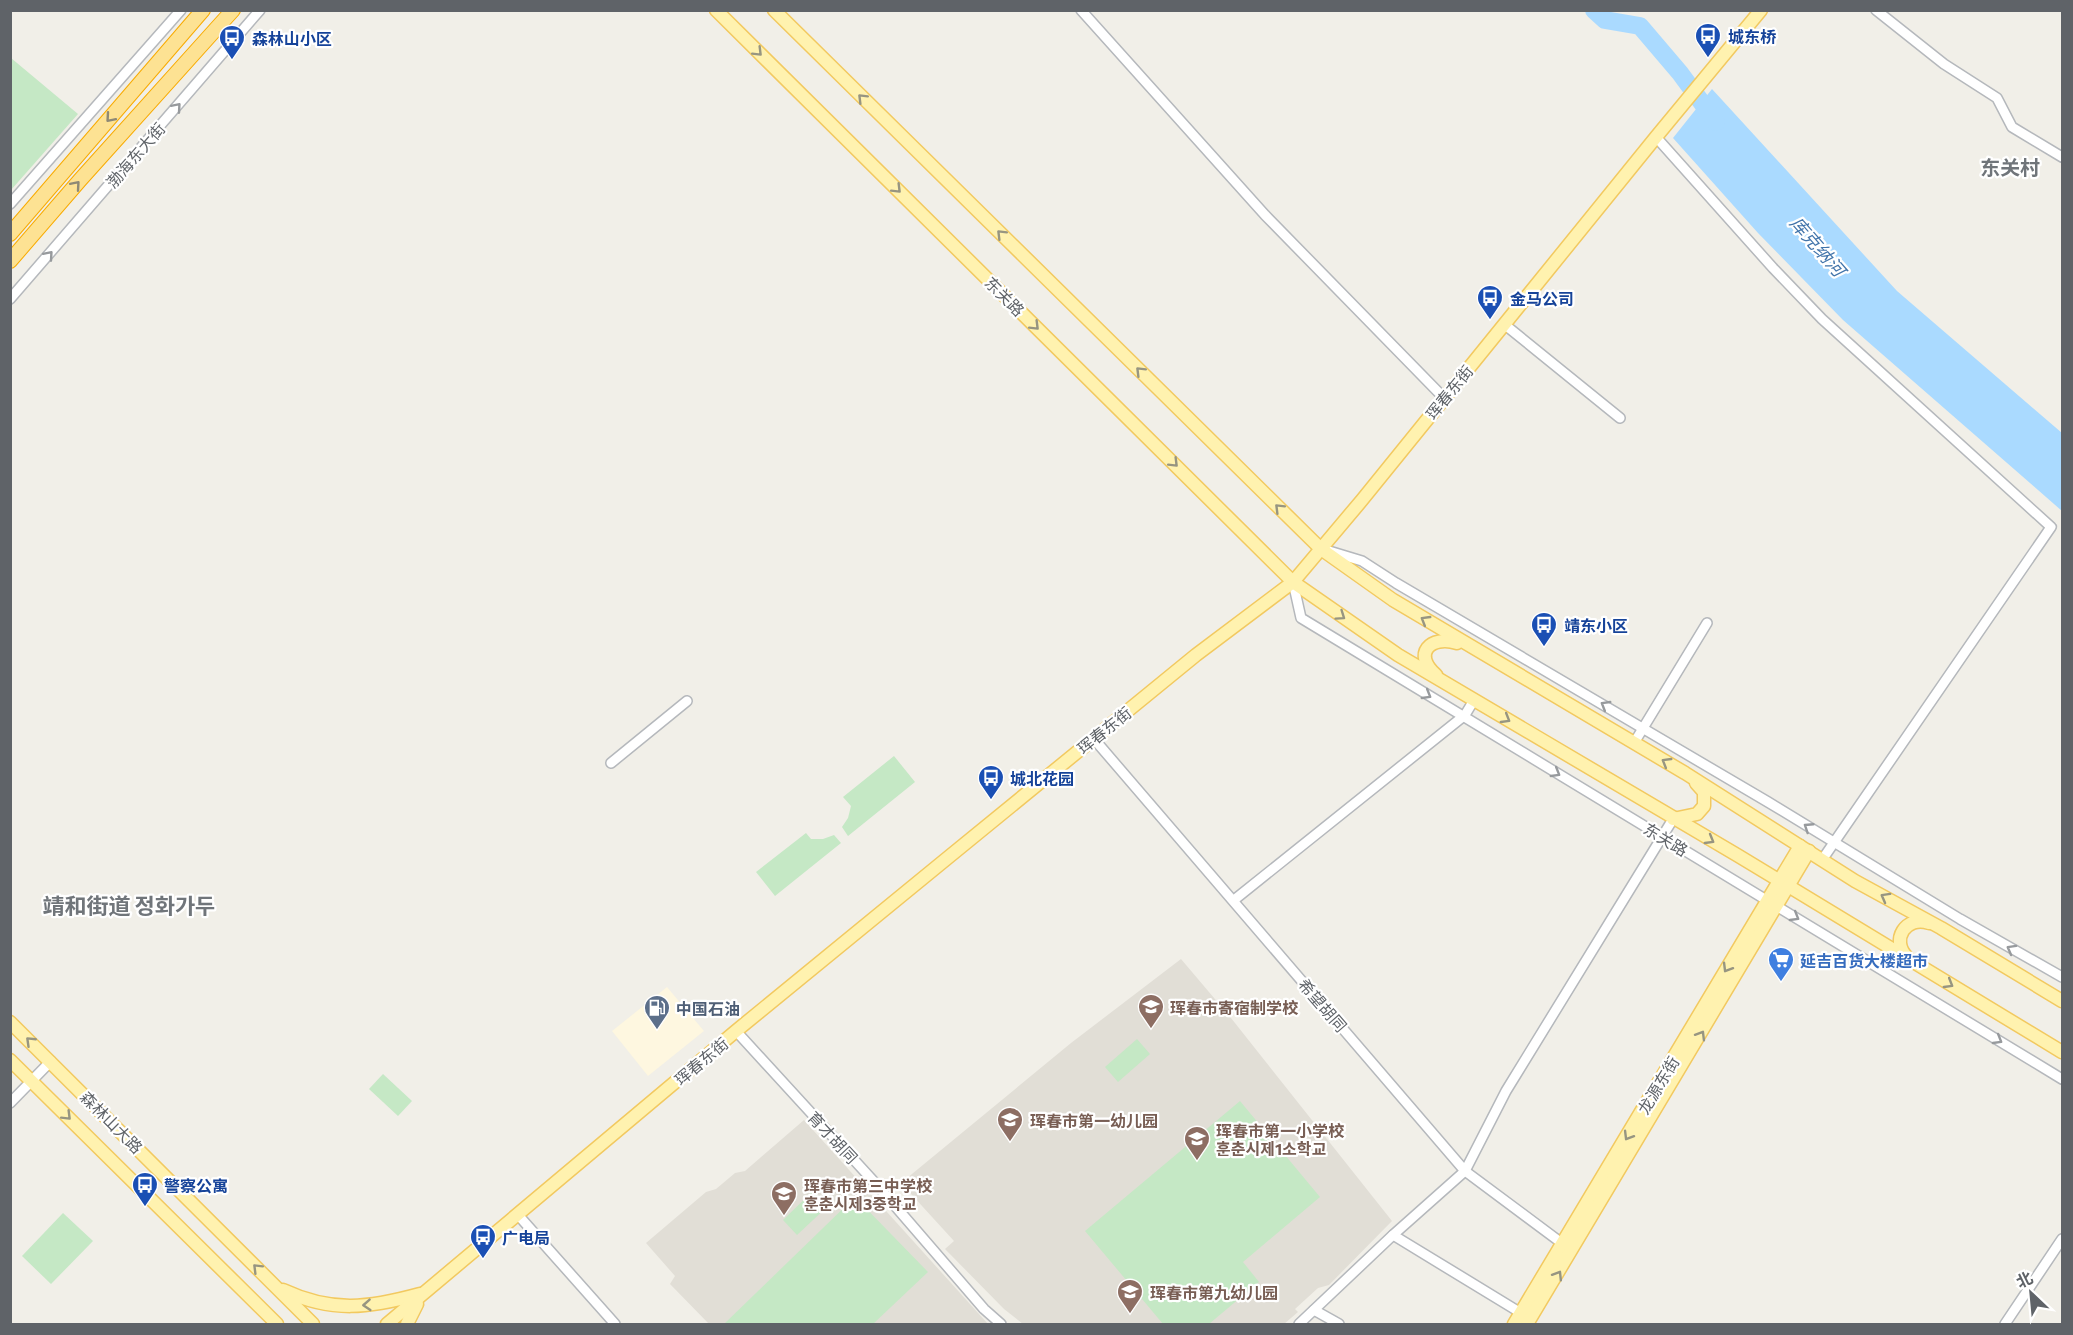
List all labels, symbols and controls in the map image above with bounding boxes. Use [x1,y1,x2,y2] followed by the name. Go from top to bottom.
[1693,21,1723,59] bus stop icon: 城东桥
[217,23,247,61] bus stop icon: 森林山小区
[1728,27,1777,46] place label: 城东桥
[252,29,332,48] place label: 森林山小区
[751,44,762,55] one-way arrow
[859,94,870,105] one-way arrow
[169,103,180,114] one-way arrow
[106,111,117,122] one-way arrow
[102,119,168,191] street label: 渤海东大街
[1980,155,2040,179] district label: 东关村
[69,181,80,192] one-way arrow
[890,182,900,193] one-way arrow
[1786,212,1852,283] water label: 库克纳河
[998,231,1009,242] one-way arrow
[42,251,53,261] one-way arrow
[981,272,1029,320] street label: 东关路
[1475,283,1505,321] bus stop icon: 金马公司
[1510,289,1574,308] place label: 金马公司
[1028,319,1039,330] one-way arrow
[1421,361,1477,423] street label: 珲春东街
[1137,368,1148,379] one-way arrow
[1166,456,1177,467] one-way arrow
[1276,504,1286,515] one-way arrow
[1334,609,1345,620] one-way arrow
[1529,610,1559,648] bus stop icon: 靖东小区
[1421,615,1431,627] one-way arrow
[1564,616,1628,635] place label: 靖东小区
[1421,687,1431,699] one-way arrow
[1601,701,1611,713] one-way arrow
[1073,702,1135,758] street label: 珲春东街
[1500,712,1510,723] one-way arrow
[1662,757,1672,769] one-way arrow
[976,763,1006,801] bus stop icon: 城北花园
[1550,765,1560,777] one-way arrow
[1010,769,1074,788] place label: 城北花园
[1641,818,1691,860] street label: 东关路
[1804,823,1815,834] one-way arrow
[1704,833,1714,844] one-way arrow
[42,892,216,919] district label: 靖和街道 정화가두
[1881,893,1891,904] one-way arrow
[1789,910,1799,922] one-way arrow
[2007,944,2018,956] one-way arrow
[1766,945,1796,983] supermarket icon: 延吉百货大楼超市
[1800,951,1928,970] place label: 延吉百货大楼超市
[1723,962,1735,972] one-way arrow
[1295,975,1351,1035] street label: 希望胡同
[1943,977,1953,988] one-way arrow
[1136,992,1166,1030] school or university icon: 珲春市寄宿制学校
[642,993,672,1031] fuel station icon: 中国石油
[1170,998,1299,1017] place label: 珲春市寄宿制学校
[676,999,740,1018] place label: 中国石油
[1693,1031,1705,1041] one-way arrow
[670,1033,732,1089] street label: 珲春东街
[1992,1033,2002,1044] one-way arrow
[27,1038,38,1049] one-way arrow
[1633,1053,1683,1117] street label: 龙源东街
[77,1087,147,1157] street label: 森林山大路
[995,1105,1025,1143] school or university icon: 珲春市第一幼儿园
[804,1107,862,1167] street label: 育才胡同
[60,1108,71,1119] one-way arrow
[1030,1111,1158,1130] place label: 珲春市第一幼儿园
[1216,1121,1345,1158] place label: 珲春市第一小学校 훈춘시제1소학교
[1182,1124,1212,1162] school or university icon: 珲春市第一小学校 훈춘시제1소학교
[1623,1130,1635,1140] one-way arrow
[130,1170,160,1208] bus stop icon: 警察公寓
[164,1176,228,1195] place label: 警察公寓
[804,1176,933,1213] place label: 珲春市第三中学校 훈춘시제3중학교
[769,1179,799,1217] school or university icon: 珲春市第三中学校 훈춘시제3중학교
[468,1222,498,1260] bus stop icon: 广电局
[502,1228,550,1247] place label: 广电局
[2001,1263,2061,1323] north arrow
[254,1265,265,1276] one-way arrow
[2013,1267,2036,1291] text: 北
[1550,1271,1562,1281] one-way arrow
[1115,1277,1145,1315] school or university icon: 珲春市第九幼儿园
[1150,1283,1278,1302] place label: 珲春市第九幼儿园
[363,1298,372,1311] one-way arrow

